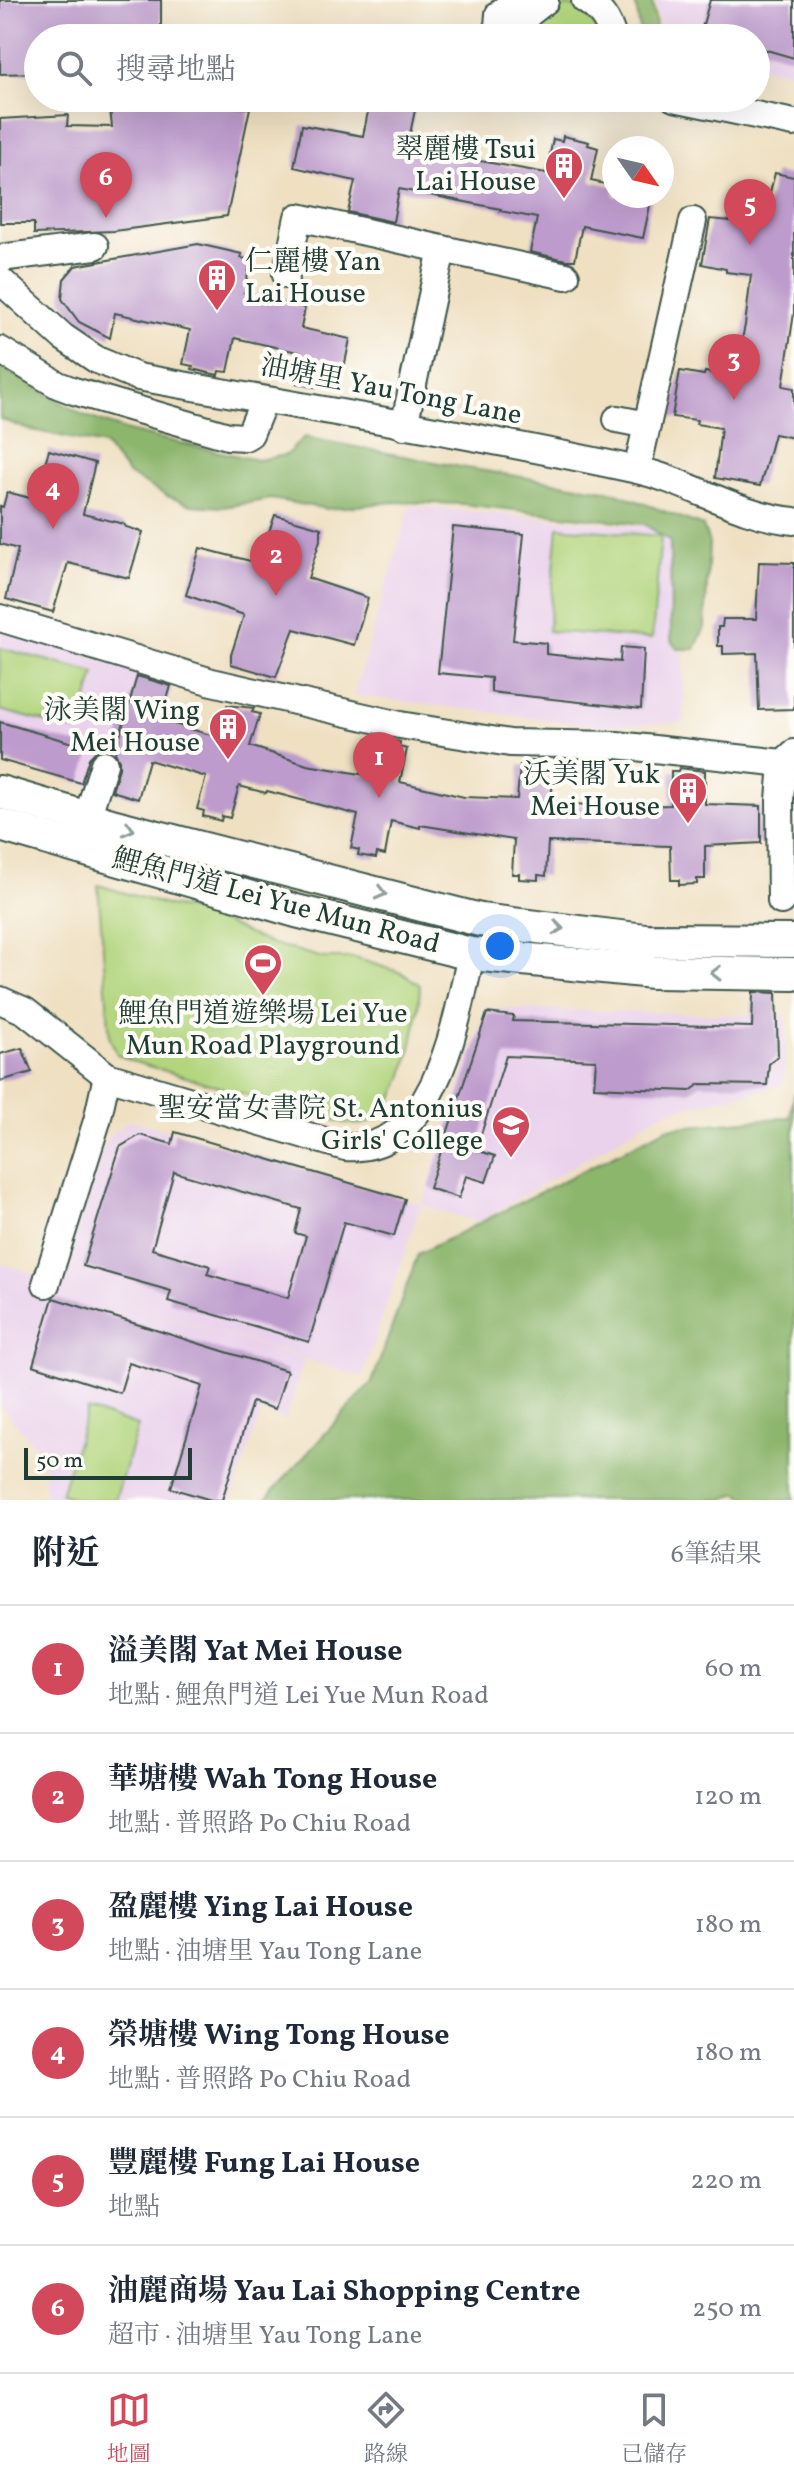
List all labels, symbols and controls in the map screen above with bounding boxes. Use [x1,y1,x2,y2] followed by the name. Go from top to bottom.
[24,24,770,112] search box
[52,46,96,90] icon: search
[116,50,236,92] text: 搜尋地點
[395,131,536,202] place label: 翠麗樓 Tsui Lai House
[602,136,674,208] north arrow
[543,145,585,200] building icon: 翠麗樓 Tsui Lai House
[80,152,132,218] pin: 6
[724,179,776,245] pin: 5
[245,243,381,314] place label: 仁麗樓 Yan Lai House
[196,257,238,312] building icon: 仁麗樓 Yan Lai House
[708,334,760,400] pin: 3
[257,347,525,435] street label: 油塘里 Yau Tong Lane
[27,463,79,529] pin: 4
[250,530,302,596] pin: 2
[44,692,200,763] place label: 泳美閣 Wing Mei House
[207,706,249,761] building icon: 泳美閣 Wing Mei House
[353,732,405,798] pin: 1
[523,756,660,827] place label: 沃美閣 Yuk Mei House
[667,770,709,825] building icon: 沃美閣 Yuk Mei House
[121,820,135,837] one-way arrow
[108,839,444,965] street label: 鯉魚門道 Lei Yue Mun Road
[373,884,387,901] one-way arrow
[552,920,565,937] one-way arrow
[480,926,520,966] your location
[242,942,284,997] sports icon: 鯉魚門道遊樂場 Lei Yue Mun Road Playground
[709,964,722,982] one-way arrow
[118,995,408,1066] place label: 鯉魚門道遊樂場 Lei Yue Mun Road Playground
[158,1090,483,1161] place label: 聖安當女書院 St. Antonius Girls' College
[490,1104,532,1159] school or university icon: 聖安當女書院 St. Antonius Girls' College
[24,1444,192,1480] scale bar
[36,1446,83,1477] text: 50 m
[32,1532,100,1579] text: 附近
[671,1537,762,1573] text: 6筆結果
[108,1631,403,1673] text: 溢美閣 Yat Mei House
[53,1651,63,1687] text: 1
[705,1651,762,1687] text: 60 m
[108,1678,489,1714] text: 地點 · 鯉魚門道 Lei Yue Mun Road
[108,1759,437,1801] text: 華塘樓 Wah Tong House
[51,1779,65,1815] text: 2
[694,1779,762,1815] text: 120 m
[108,1806,411,1842] text: 地點 · 普照路 Po Chiu Road
[108,1887,413,1929] text: 盈麗樓 Ying Lai House
[51,1907,65,1943] text: 3
[695,1907,762,1943] text: 180 m
[108,1934,422,1970] text: 地點 · 油塘里 Yau Tong Lane
[108,2015,450,2057] text: 榮塘樓 Wing Tong House
[50,2035,66,2071] text: 4
[695,2035,762,2071] text: 180 m
[108,2062,411,2098] text: 地點 · 普照路 Po Chiu Road
[108,2143,420,2185] text: 豐麗樓 Fung Lai House
[52,2163,64,2199] text: 5
[690,2163,762,2199] text: 220 m
[108,2190,160,2226] text: 地點
[108,2271,580,2313] text: 油麗商場 Yau Lai Shopping Centre
[51,2291,65,2327] text: 6
[692,2291,762,2327] text: 250 m
[108,2318,422,2354] text: 超市 · 油塘里 Yau Tong Lane
[107,2388,151,2471] tab: 地圖
[364,2388,408,2471] tab: 路線
[621,2388,687,2471] tab: 已儲存

